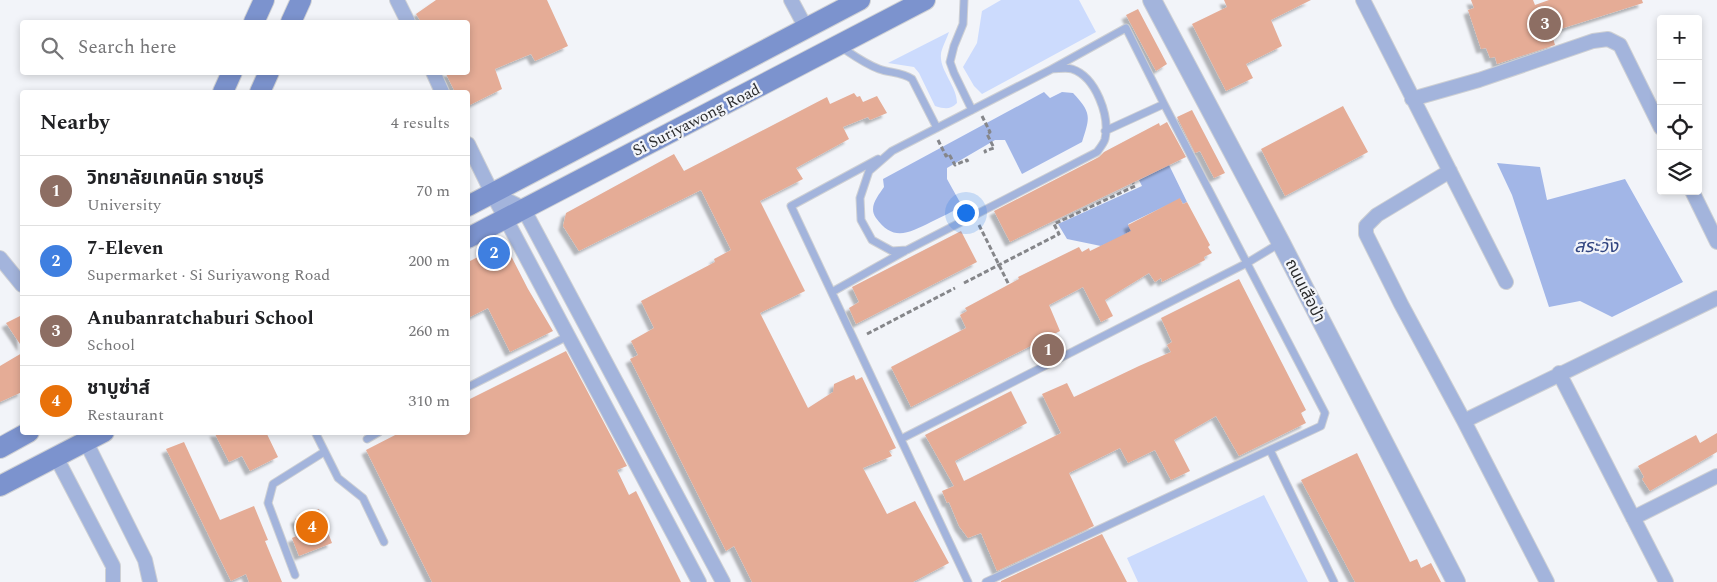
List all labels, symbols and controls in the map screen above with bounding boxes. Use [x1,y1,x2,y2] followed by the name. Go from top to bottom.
[1529,5,1561,43] pin: 3
[1657,15,1702,195] map controls
[1657,15,1702,60] button: +
[20,20,470,75] search box
[78,33,177,62] text: Search here
[38,34,66,62] icon: search
[1657,60,1702,105] button: −
[628,77,765,162] street label: Si Suriyawong Road
[1657,105,1702,150] button: locate
[40,107,110,139] text: Nearby
[391,111,450,135] text: 4 results
[1657,150,1702,195] button: layers
[87,164,264,193] text: วิทยาลัยเทคนิค ราชบุรี
[52,179,60,203] text: 1
[416,179,450,203] text: 70 m
[87,193,161,217] text: University
[953,200,979,226] your location
[1574,233,1619,260] water label: สระวัง
[87,234,164,263] text: 7-Eleven
[478,234,510,272] pin: 2
[52,249,60,273] text: 2
[408,249,450,273] text: 200 m
[1279,255,1331,326] street label: ถนนเสือป่า
[87,263,330,287] text: Supermarket · Si Suriyawong Road
[87,304,314,333] text: Anubanratchaburi School
[52,319,60,343] text: 3
[408,319,450,343] text: 260 m
[1032,331,1064,369] pin: 1
[87,333,135,357] text: School
[87,374,150,403] text: ชาบูซ่าส์
[52,389,60,413] text: 4
[408,389,450,413] text: 310 m
[87,403,164,427] text: Restaurant
[296,508,328,546] pin: 4

